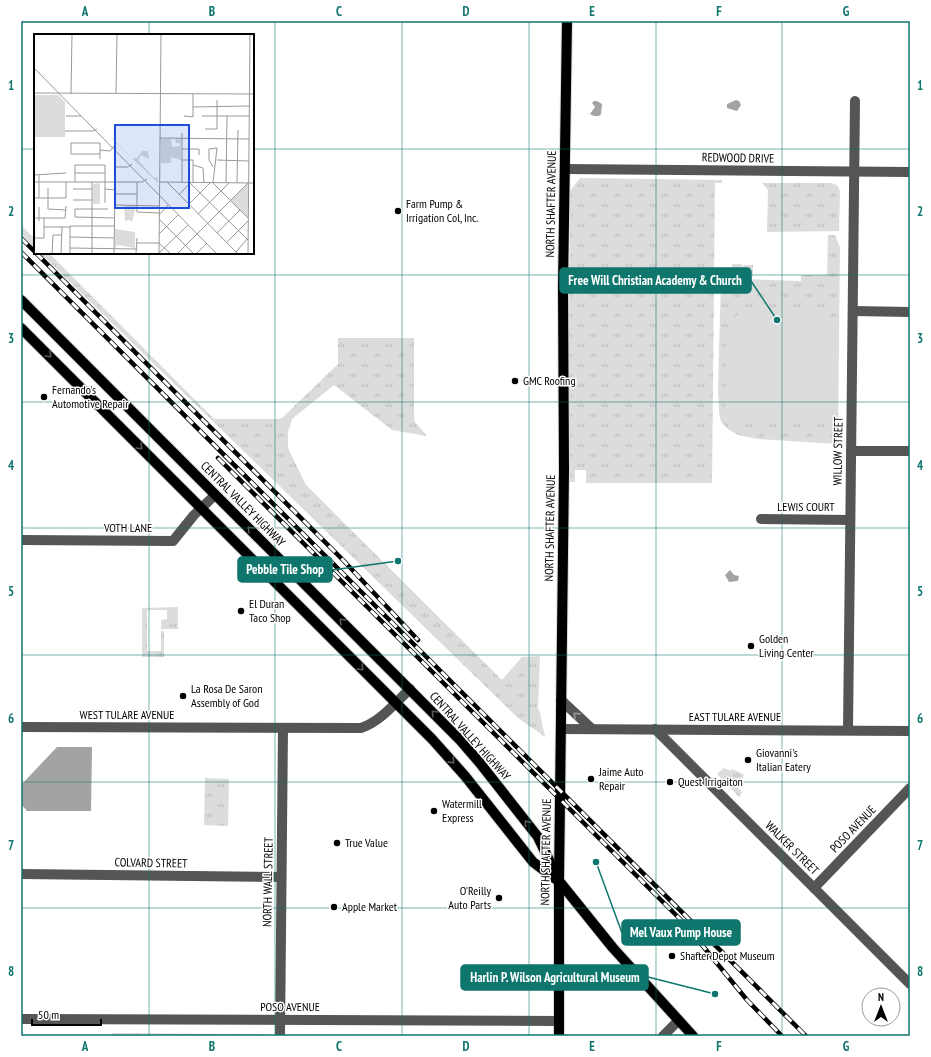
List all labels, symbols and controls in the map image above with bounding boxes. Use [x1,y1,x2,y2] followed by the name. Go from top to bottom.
[81,3,89,20] text: A
[209,3,215,20] text: B
[336,3,342,20] text: C
[463,3,470,20] text: D
[589,3,595,20] text: E
[716,3,722,20] text: F
[843,3,850,20] text: G
[34,34,254,254] inset map
[8,77,14,94] text: 1
[917,77,923,94] text: 1
[702,149,774,166] street label: REDWOOD DRIVE
[542,150,559,258] street label: NORTH SHAFTER AVENUE
[406,196,478,225] place label: Farm Pump & Irrigation Col, Inc.
[8,203,14,220] text: 2
[917,203,923,220] text: 2
[393,206,403,216] marker: Farm Pump & Irrigation Col, Inc.
[560,268,751,293] callout: Free Will Christian Academy & Church
[568,272,742,289] text: Free Will Christian Academy & Church
[8,330,14,347] text: 3
[917,330,923,347] text: 3
[44,350,52,358] one-way arrow
[523,373,576,388] place label: GMC Roofing
[510,376,520,386] marker: GMC Roofing
[52,382,129,411] place label: Fernando's Automotive Repair
[39,392,49,402] marker: Fernando's Automotive Repair
[829,416,846,486] street label: WILLOW STREET
[135,442,143,450] one-way arrow
[8,457,15,474] text: 4
[917,457,924,474] text: 4
[198,458,289,550] street label: CENTRAL VALLEY HIGHWAY
[541,474,558,582] street label: NORTH SHAFTER AVENUE
[777,499,835,514] street label: LEWIS COURT
[103,520,152,535] street label: VOTH LANE
[247,526,255,534] one-way arrow
[238,557,332,582] callout: Pebble Tile Shop
[246,561,324,578] text: Pebble Tile Shop
[8,583,14,600] text: 5
[917,583,923,600] text: 5
[249,596,291,625] place label: El Duran Taco Shop
[236,606,246,616] marker: El Duran Taco Shop
[339,618,347,626] one-way arrow
[759,631,814,660] place label: Golden Living Center
[746,641,756,651] marker: Golden Living Center
[356,663,364,671] one-way arrow
[191,681,263,710] place label: La Rosa De Saron Assembly of God
[427,688,514,783] street label: CENTRAL VALLEY HIGHWAY
[178,691,188,701] marker: La Rosa De Saron Assembly of God
[80,707,174,722] street label: WEST TULARE AVENUE
[689,709,781,724] street label: EAST TULARE AVENUE
[8,710,14,727] text: 6
[431,710,438,718] one-way arrow
[917,710,923,727] text: 6
[574,713,581,720] one-way arrow
[756,745,811,774] place label: Giovanni's Italian Eatery
[743,755,753,765] marker: Giovanni's Italian Eatery
[447,756,455,764] one-way arrow
[598,764,644,793] place label: Jaime Auto Repair
[586,774,596,784] marker: Jaime Auto Repair
[678,774,743,789] place label: Quest Irrigaiton
[665,777,675,787] marker: Quest Irrigaiton
[442,796,482,825] place label: Watermill Express
[537,798,554,906] street label: NORTH SHAFTER AVENUE
[827,802,879,855] street label: POSO AVENUE
[429,806,439,816] marker: Watermill Express
[762,818,823,878] street label: WALKER STREET
[524,820,531,827] one-way arrow
[345,835,388,850] place label: True Value
[259,836,276,927] street label: NORTH WALL STREET
[8,837,14,854] text: 7
[917,837,923,854] text: 7
[332,838,342,848] marker: True Value
[114,854,188,871] street label: COLVARD STREET
[448,883,491,912] place label: O'Reilly Auto Parts
[494,893,504,903] marker: O'Reilly Auto Parts
[342,899,398,914] place label: Apple Market
[329,902,339,912] marker: Apple Market
[622,920,740,945] callout: Mel Vaux Pump House
[630,924,733,941] text: Mel Vaux Pump House
[680,948,775,963] place label: Shafter Depot Museum
[667,951,677,961] marker: Shafter Depot Museum
[8,963,14,980] text: 8
[917,963,923,980] text: 8
[461,965,648,990] callout: Harlin P. Wilson Agricultural Museum
[470,969,640,986] text: Harlin P. Wilson Agricultural Museum
[861,987,901,1027] north arrow
[878,990,884,1004] text: N
[260,999,320,1014] street label: POSO AVENUE
[32,1001,101,1027] scale bar
[38,1007,59,1022] text: 50 m
[81,1038,89,1055] text: A
[209,1038,215,1055] text: B
[336,1038,342,1055] text: C
[463,1038,470,1055] text: D
[589,1038,595,1055] text: E
[716,1038,722,1055] text: F
[843,1038,850,1055] text: G

